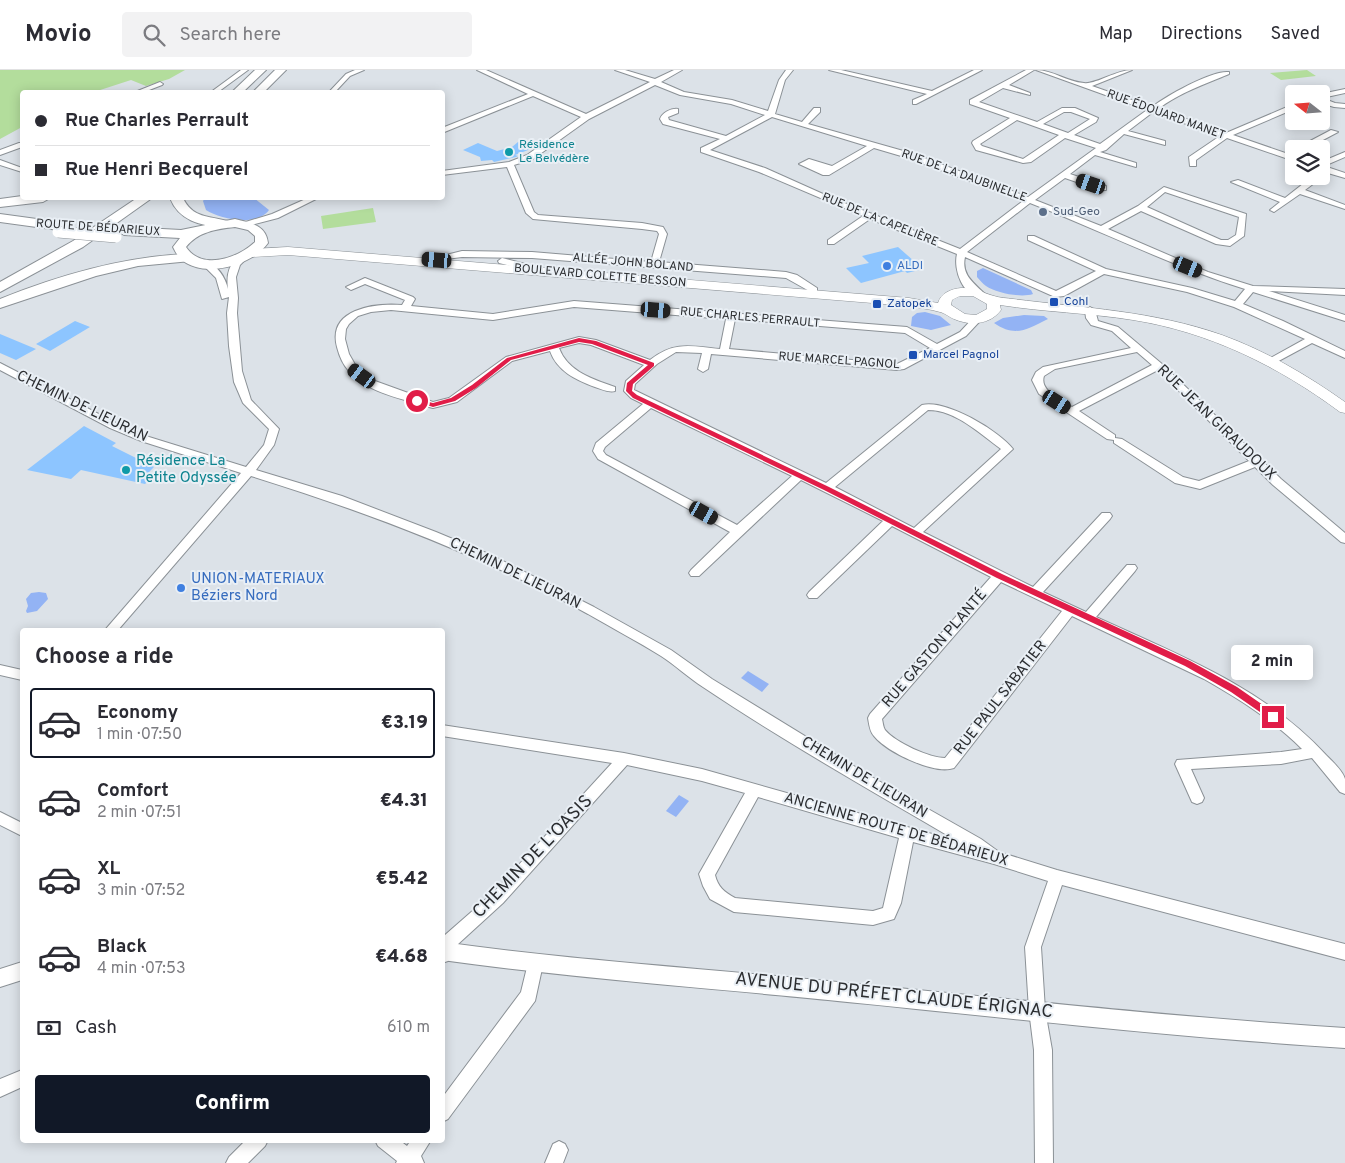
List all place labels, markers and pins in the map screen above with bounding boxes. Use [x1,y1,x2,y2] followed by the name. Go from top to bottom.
[519,137,589,167] place label: Résidence Le Belvédère
[503,146,515,158] marker: Résidence Le Belvédère
[1053,204,1100,220] place label: Sud-Geo
[1037,206,1049,218] marker: Sud-Geo
[897,258,923,274] place label: ALDI
[881,260,893,272] marker: ALDI
[1064,294,1088,310] place label: Cohl
[887,296,932,312] place label: Zatopek
[1048,296,1060,308] marker: Cohl
[871,298,883,310] marker: Zatopek
[923,347,999,363] place label: Marcel Pagnol
[907,349,919,361] marker: Marcel Pagnol
[136,452,237,488] place label: Résidence La Petite Odyssée
[120,464,132,476] marker: Résidence La Petite Odyssée
[191,570,325,606] place label: UNION-MATERIAUX Béziers Nord
[175,582,187,594] marker: UNION-MATERIAUX Béziers Nord

